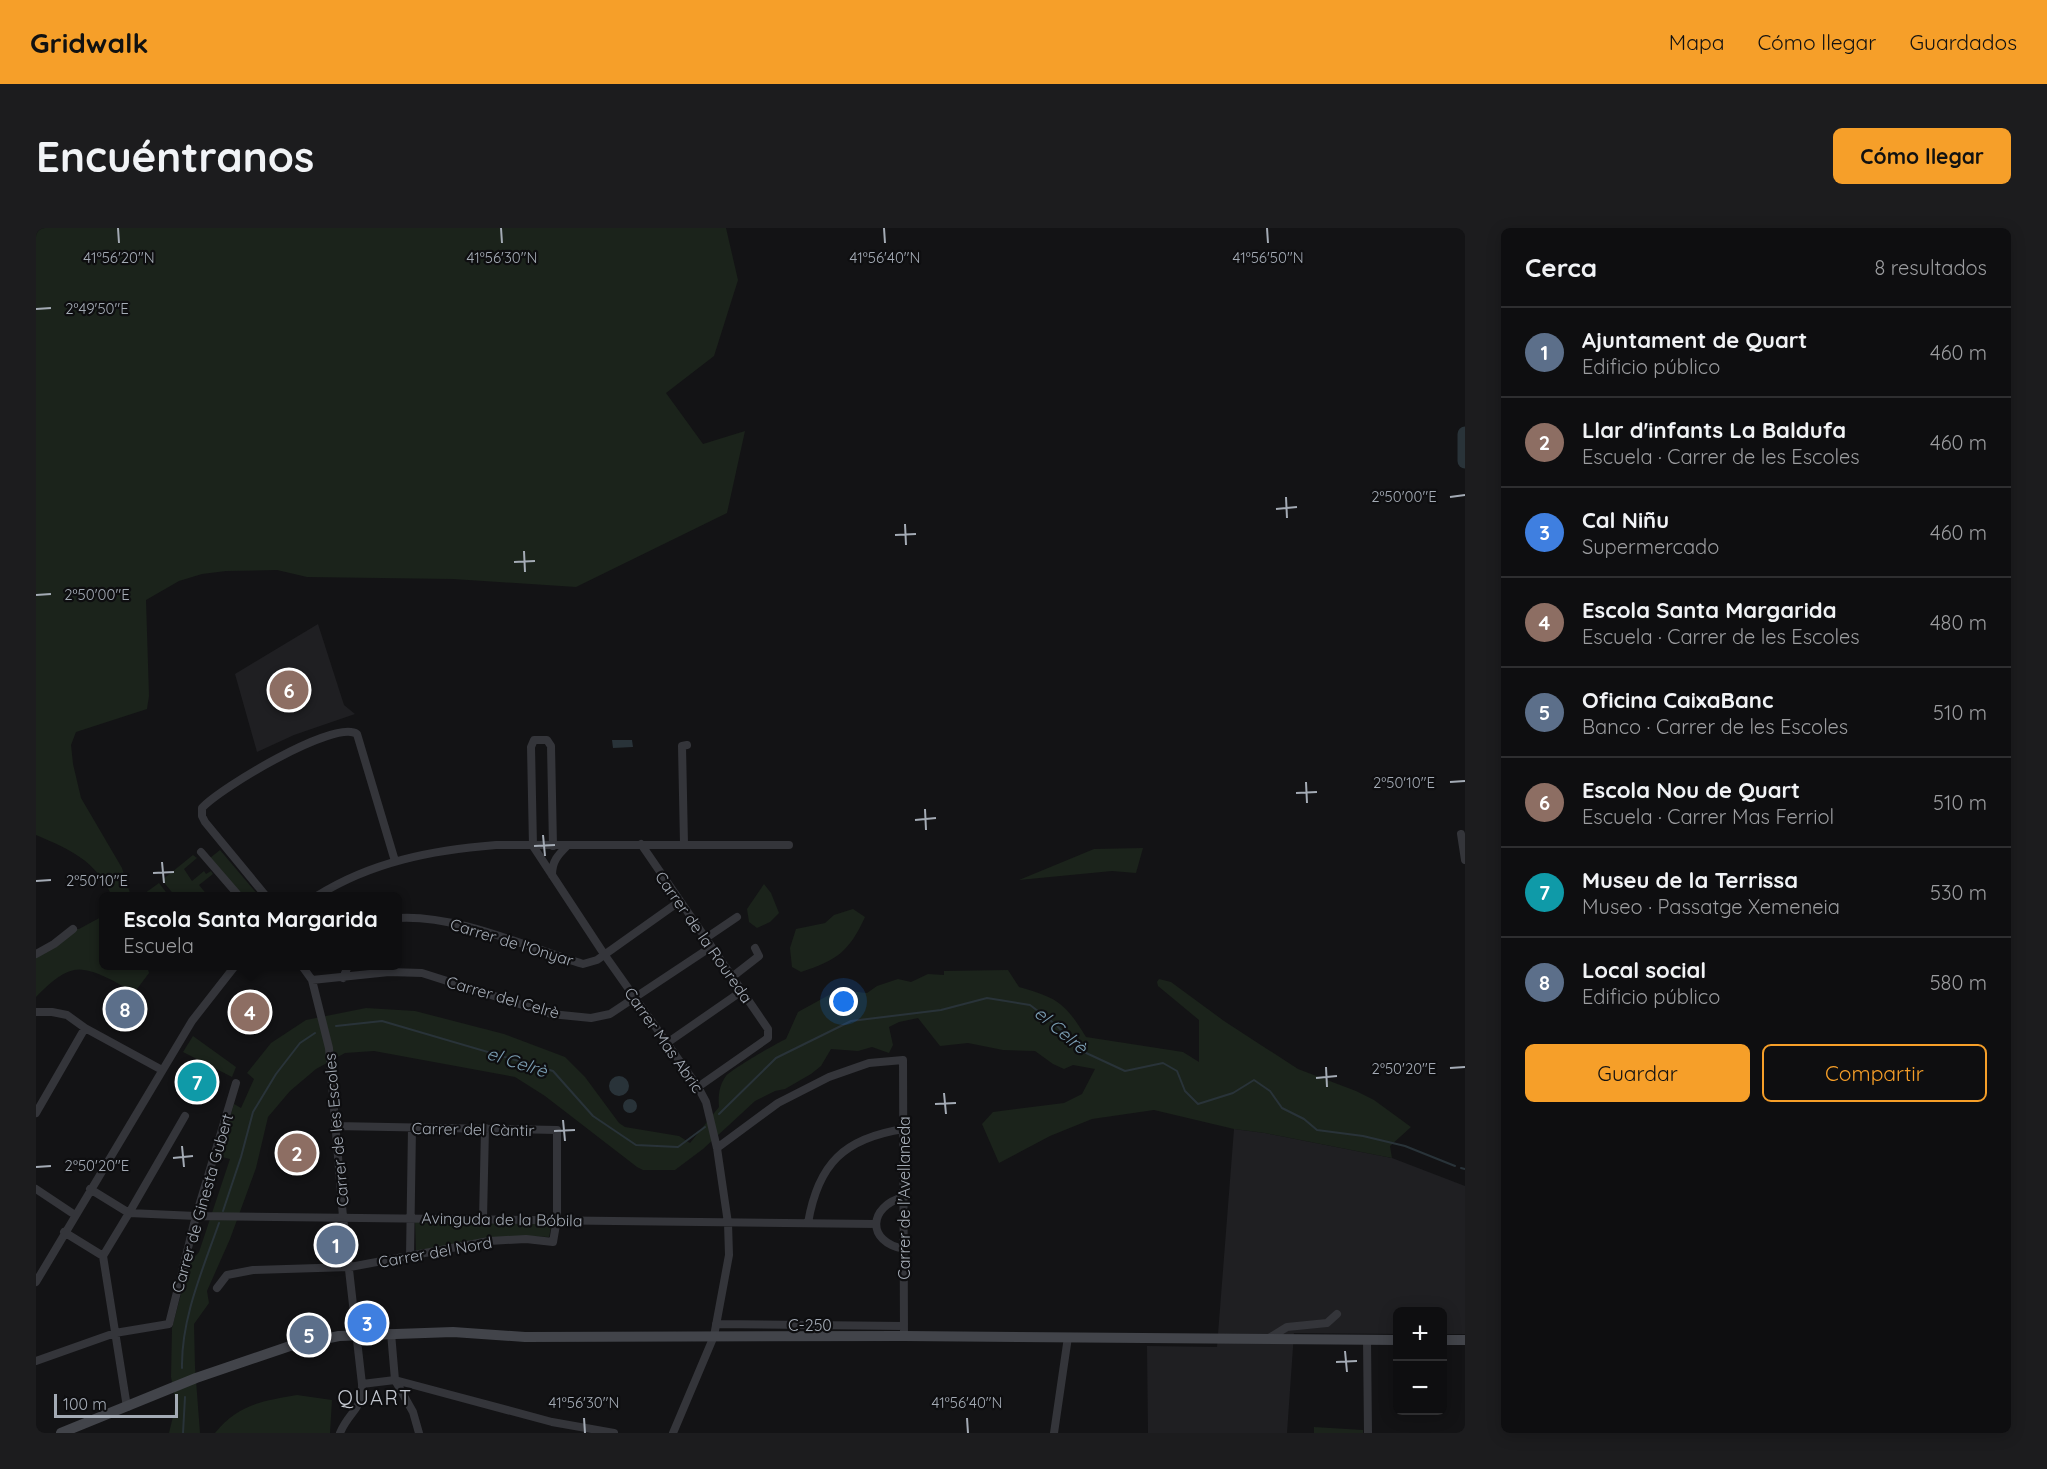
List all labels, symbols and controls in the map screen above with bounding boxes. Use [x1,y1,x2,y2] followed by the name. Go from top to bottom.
[30,25,149,60] text: Gridwalk
[1669,29,1724,55] text: Mapa
[1757,29,1876,55] text: Cómo llegar
[1909,29,2017,55] text: Guardados
[1833,128,2011,184] button: Cómo llegar
[36,130,314,183] text: Encuéntranos
[83,248,155,267] text: 41°56'20"N
[467,248,537,267] text: 41°56'30"N
[850,248,920,267] text: 41°56'40"N
[1232,248,1304,267] text: 41°56'50"N
[1525,251,1597,284] text: Cerca
[1874,255,1987,280] text: 8 resultados
[65,299,129,318] text: 2°49'50"E
[1582,326,1807,354] text: Ajuntament de Quart
[1541,340,1548,365] text: 1
[1930,340,1987,365] text: 460 m
[1582,354,1720,379] text: Edificio público
[1582,416,1846,444] text: Llar d'infants La Baldufa
[1539,430,1550,455] text: 2
[1930,430,1987,455] text: 460 m
[1582,444,1860,469] text: Escuela · Carrer de les Escoles
[1371,487,1437,506] text: 2°50'00"E
[1582,506,1669,534] text: Cal Niñu
[1539,520,1550,545] text: 3
[1930,520,1987,545] text: 460 m
[1582,534,1719,559] text: Supermercado
[64,585,130,604] text: 2°50'00"E
[1582,596,1836,624] text: Escola Santa Margarida
[1539,610,1550,635] text: 4
[1930,610,1987,635] text: 480 m
[1582,624,1860,649] text: Escuela · Carrer de les Escoles
[270,668,308,712] pin: 6
[1582,686,1773,714] text: Oficina CaixaBanc
[1539,700,1550,725] text: 5
[1933,700,1987,725] text: 510 m
[1582,714,1848,739] text: Banco · Carrer de les Escoles
[1373,773,1435,792] text: 2°50'10"E
[1582,776,1800,804] text: Escola Nou de Quart
[1539,790,1550,815] text: 6
[1933,790,1987,815] text: 510 m
[1582,804,1834,829] text: Escuela · Carrer Mas Ferriol
[1582,866,1798,894] text: Museu de la Terrissa
[651,867,757,1007] street label: Carrer de la Roureda
[66,871,128,890] text: 2°50'10"E
[1539,880,1550,905] text: 7
[1930,880,1987,905] text: 530 m
[99,892,402,970] popup
[1582,894,1840,919] text: Museo · Passatge Xemeneia
[123,905,378,933] text: Escola Santa Margarida
[448,914,576,970] street label: Carrer de l'Onyar
[123,933,194,958] text: Escuela
[1582,956,1706,984] text: Local social
[1539,970,1550,995] text: 8
[1930,970,1987,995] text: 580 m
[444,971,562,1023] street label: Carrer del Celrè
[620,983,708,1097] street label: Carrer Mas Abric
[1582,984,1720,1009] text: Edificio público
[106,986,145,1032] pin: 8
[829,987,858,1016] your location
[230,990,270,1034] pin: 4
[1030,1001,1093,1059] water label: el Celrè
[484,1041,551,1083] water label: el Celrè
[1525,1044,1750,1102] button: Guardar
[1762,1044,1987,1102] button: Compartir
[319,1053,353,1207] street label: Carrer de les Escoles
[1372,1059,1436,1078] text: 2°50'20"E
[178,1060,216,1104] pin: 7
[167,1111,237,1295] street label: Carrer de Ginesta Gubert
[894,1116,914,1280] street label: Carrer de l'Avellaneda
[411,1118,535,1140] street label: Carrer del Càntir
[278,1130,316,1176] pin: 2
[65,1156,129,1175] text: 2°50'20"E
[421,1208,583,1230] street label: Avinguda de la Bóbila
[316,1222,356,1268] pin: 1
[376,1232,494,1272] street label: Carrer del Nord
[348,1300,386,1346] pin: 3
[1393,1307,1447,1415] map controls
[1393,1307,1447,1361] button: +
[290,1312,328,1358] pin: 5
[788,1315,832,1335] street label: C-250
[1393,1361,1447,1415] button: −
[337,1385,413,1410] district label: QUART
[54,1391,178,1418] scale bar
[549,1393,619,1412] text: 41°56'30"N
[932,1393,1002,1412] text: 41°56'40"N
[63,1394,107,1414] text: 100 m

